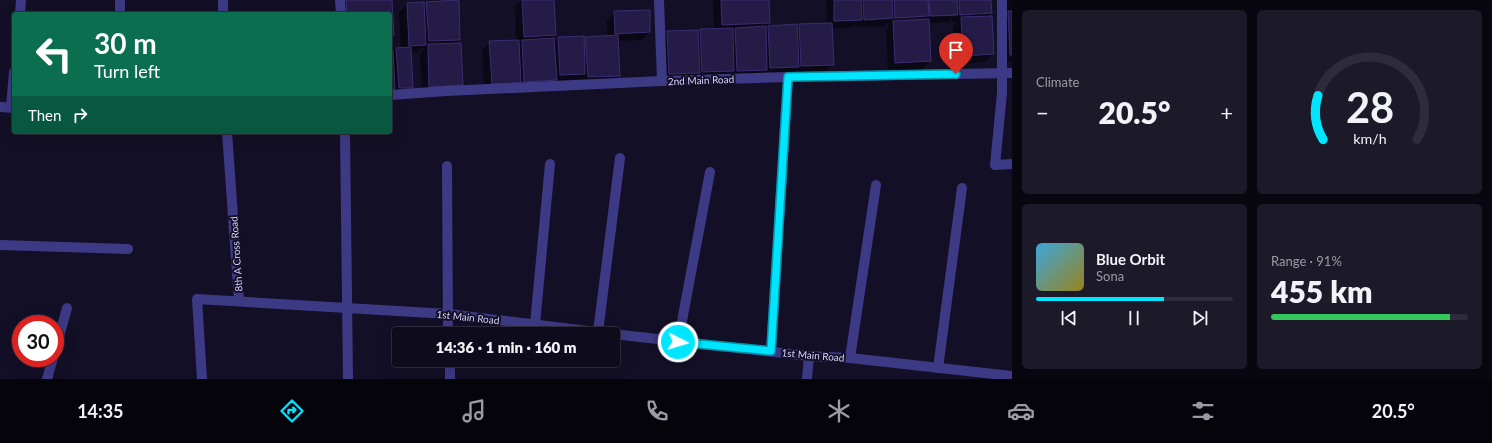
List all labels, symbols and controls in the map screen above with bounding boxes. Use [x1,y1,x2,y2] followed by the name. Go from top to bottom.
[94,26,157,60] text: 30 m
[28,28,80,80] icon: left
[939,33,973,74] pin
[945,39,967,61] icon: arrive
[94,60,160,82] text: Turn left
[668,73,734,87] street label: 2nd Main Road
[1036,74,1079,90] text: Climate
[1345,82,1394,132] text: 28
[1099,94,1170,130] text: 20.5°
[1036,99,1049,126] text: −
[1220,99,1233,126] text: +
[69,104,91,126] icon: right
[28,106,61,124] text: Then
[1353,129,1386,146] text: km/h
[227,216,245,292] street label: 8th A Cross Road
[1096,250,1165,268] text: Blue Orbit
[1271,253,1342,269] text: Range · 91%
[1096,268,1124,284] text: Sona
[1271,273,1372,309] text: 455 km
[1058,307,1080,329] icon: previous
[1123,307,1145,329] icon: pause
[1189,307,1211,329] icon: next
[436,308,500,326] street label: 1st Main Road
[12,315,64,367] speed limit sign: 30
[657,321,699,363] position arrow
[435,338,577,356] text: 14:36 · 1 min · 160 m
[781,346,845,364] street label: 1st Main Road
[278,397,306,425] icon: directions
[460,397,488,425] icon: music
[643,397,671,425] icon: phone
[825,397,853,425] icon: climate
[1007,397,1035,425] icon: car
[1189,397,1217,425] icon: filters
[77,400,124,422] text: 14:35
[1372,400,1415,422] text: 20.5°

